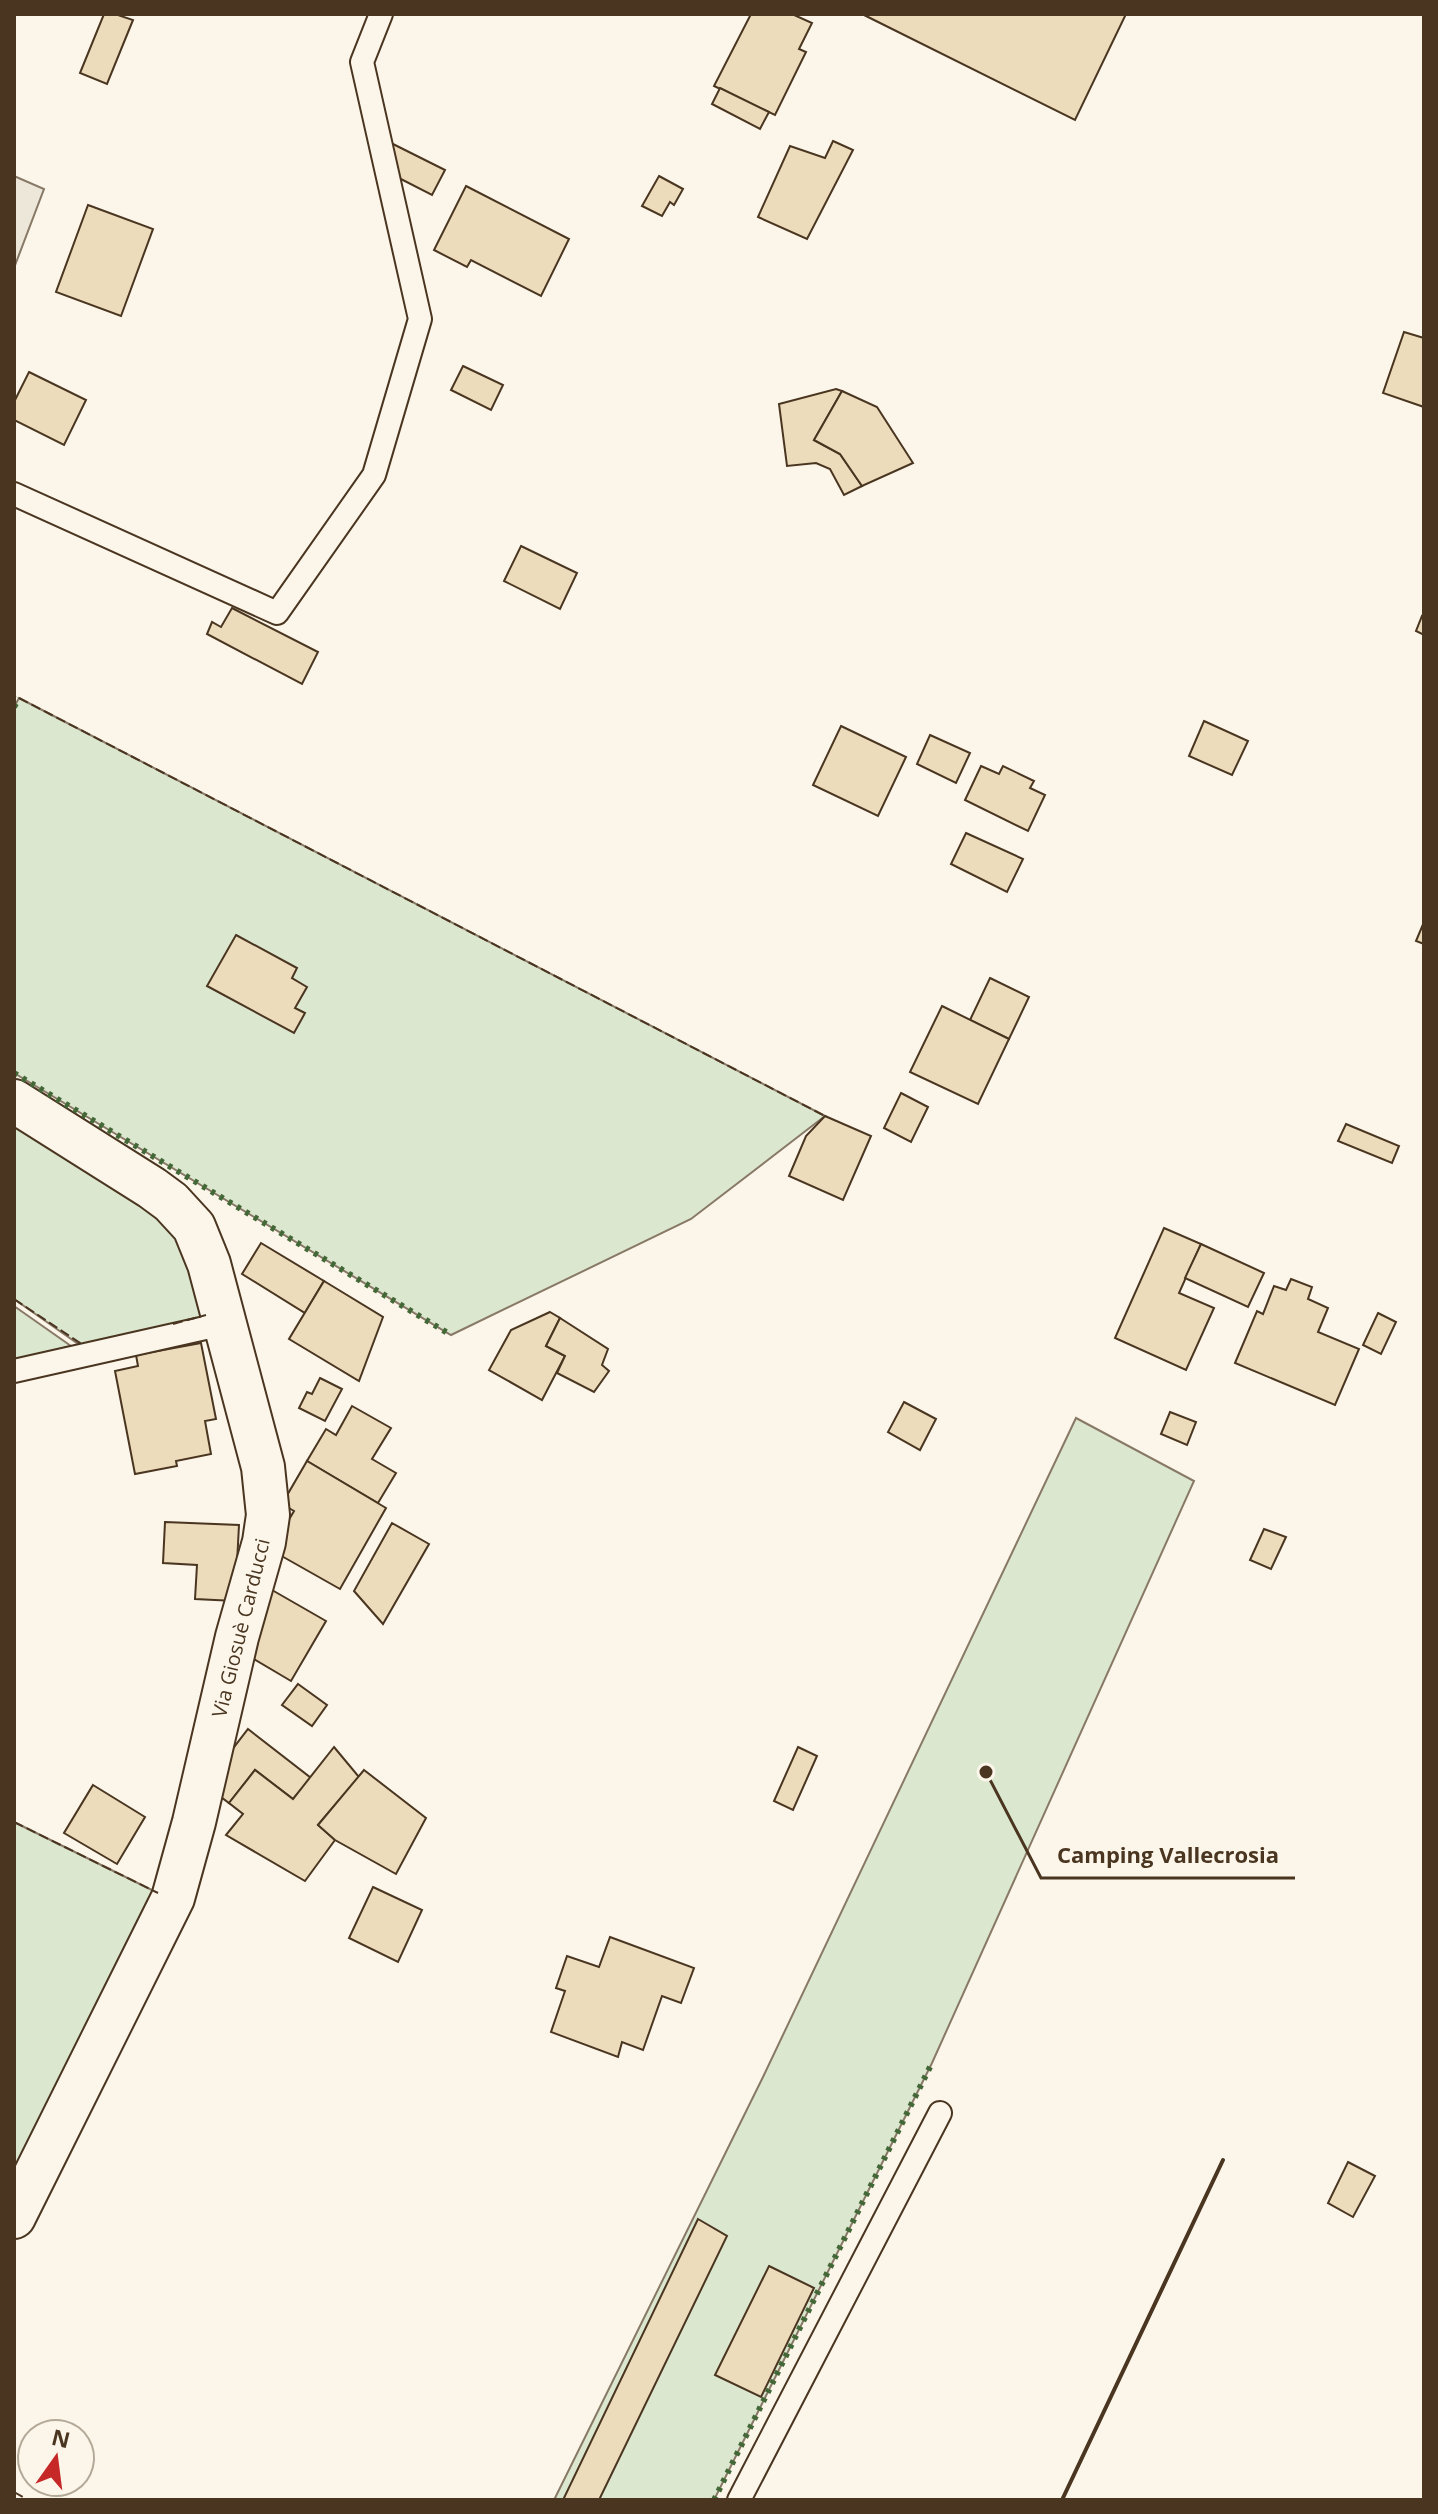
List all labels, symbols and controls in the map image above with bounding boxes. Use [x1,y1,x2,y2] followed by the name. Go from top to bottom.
[205,1535,276,1720] street label: Via Giosuè Carducci
[1041,1832,1295,1878] callout: Camping Vallecrosia
[1057,1839,1279,1869] text: Camping Vallecrosia
[16,2418,96,2498] north arrow
[49,2421,73,2454] text: N

